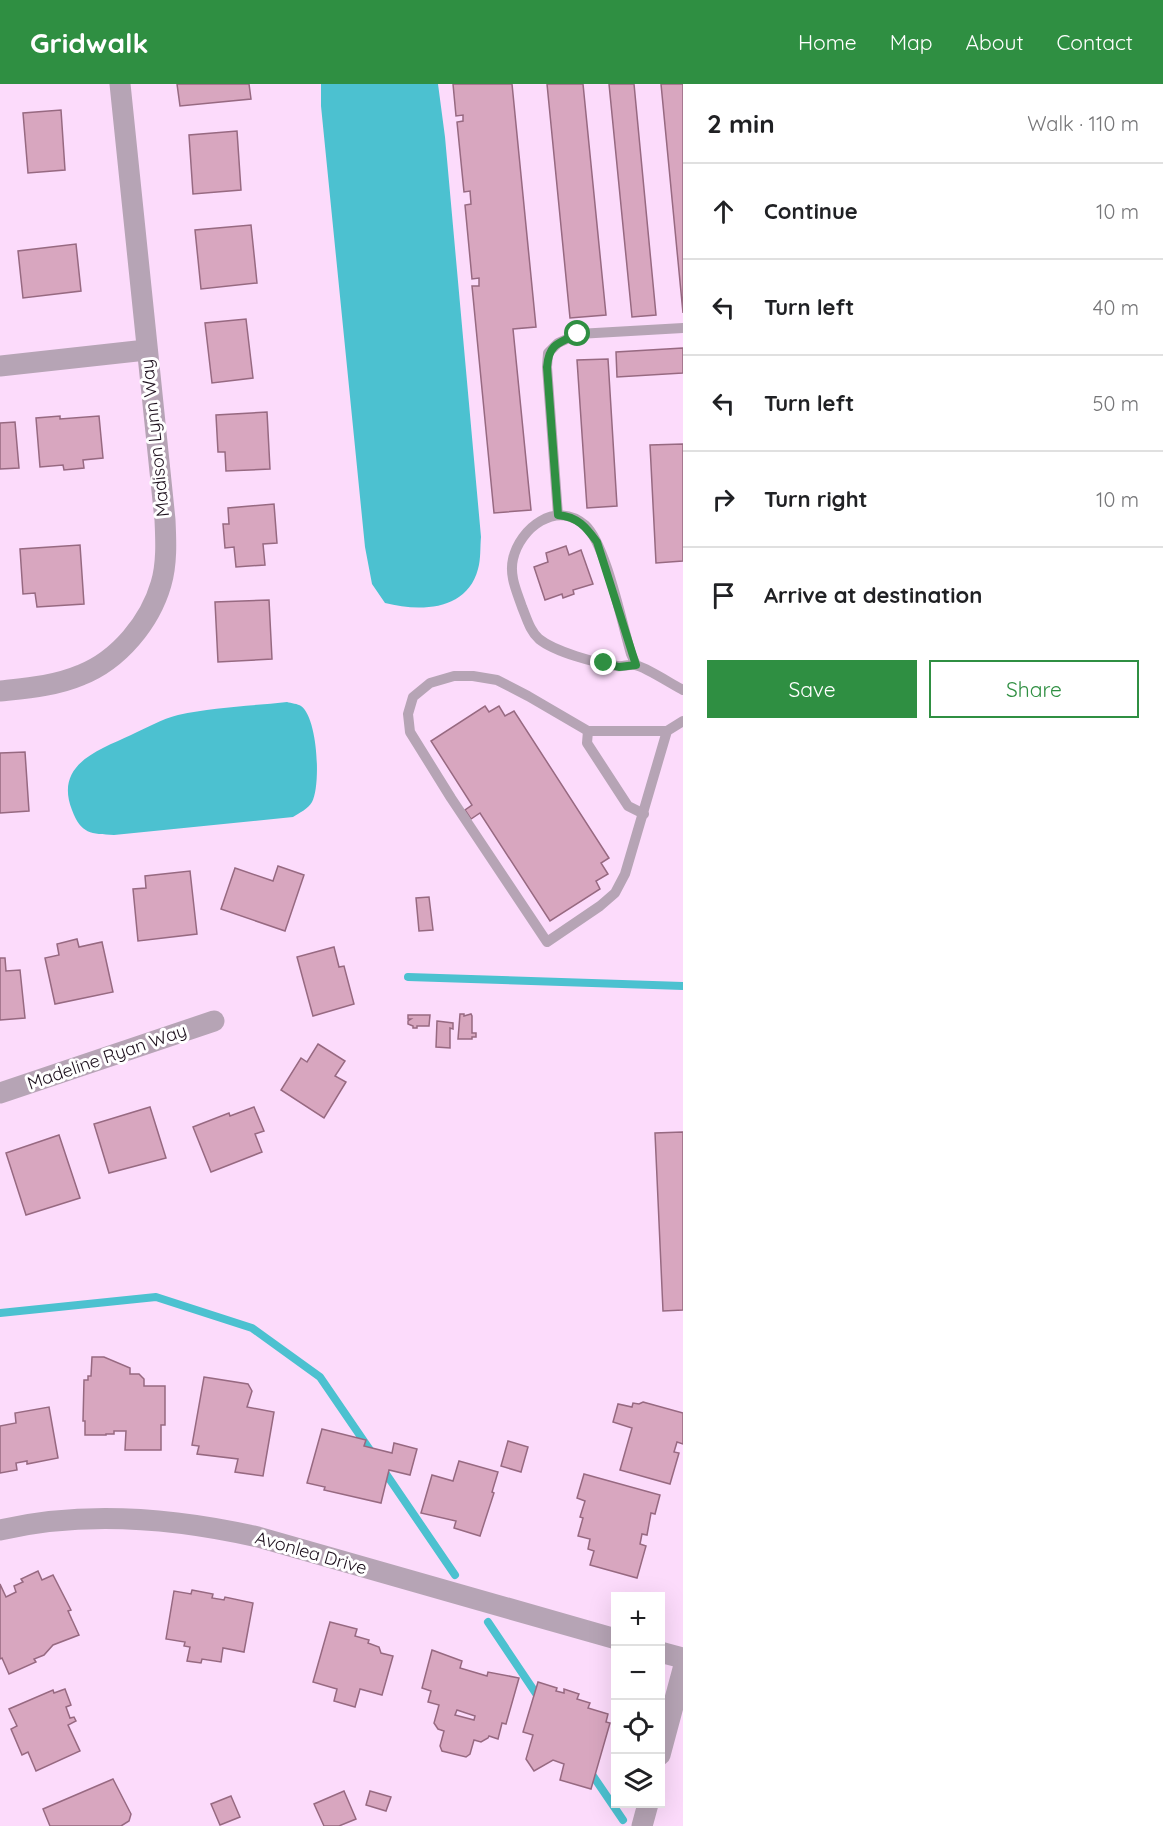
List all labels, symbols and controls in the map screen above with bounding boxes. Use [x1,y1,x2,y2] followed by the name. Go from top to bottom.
[30,25,149,60] text: Gridwalk
[798,29,857,55] text: Home
[890,29,933,55] text: Map
[966,29,1024,55] text: About
[1057,29,1133,55] text: Contact
[707,107,775,140] text: 2 min
[1027,111,1139,136] text: Walk · 110 m
[707,195,740,228] icon: ahead
[764,197,858,225] text: Continue
[1096,199,1139,224] text: 10 m
[707,291,740,324] icon: left
[764,293,854,321] text: Turn left
[1093,295,1139,320] text: 40 m
[564,320,590,346] route start
[135,358,174,518] street label: Madison Lynn Way
[707,387,740,420] icon: left
[764,389,854,417] text: Turn left
[1093,391,1139,416] text: 50 m
[707,483,740,516] icon: right
[764,485,868,513] text: Turn right
[1096,487,1139,512] text: 10 m
[707,579,740,612] icon: arrive
[764,581,982,609] text: Arrive at destination
[590,649,616,675] route end
[707,660,917,718] button: Save
[929,660,1139,718] button: Share
[24,1018,190,1095] street label: Madeline Ryan Way
[253,1526,370,1579] street label: Avonlea Drive
[611,1592,665,1808] map controls
[611,1592,665,1646] button: +
[611,1646,665,1700] button: −
[611,1700,665,1754] button: locate
[611,1754,665,1808] button: layers

